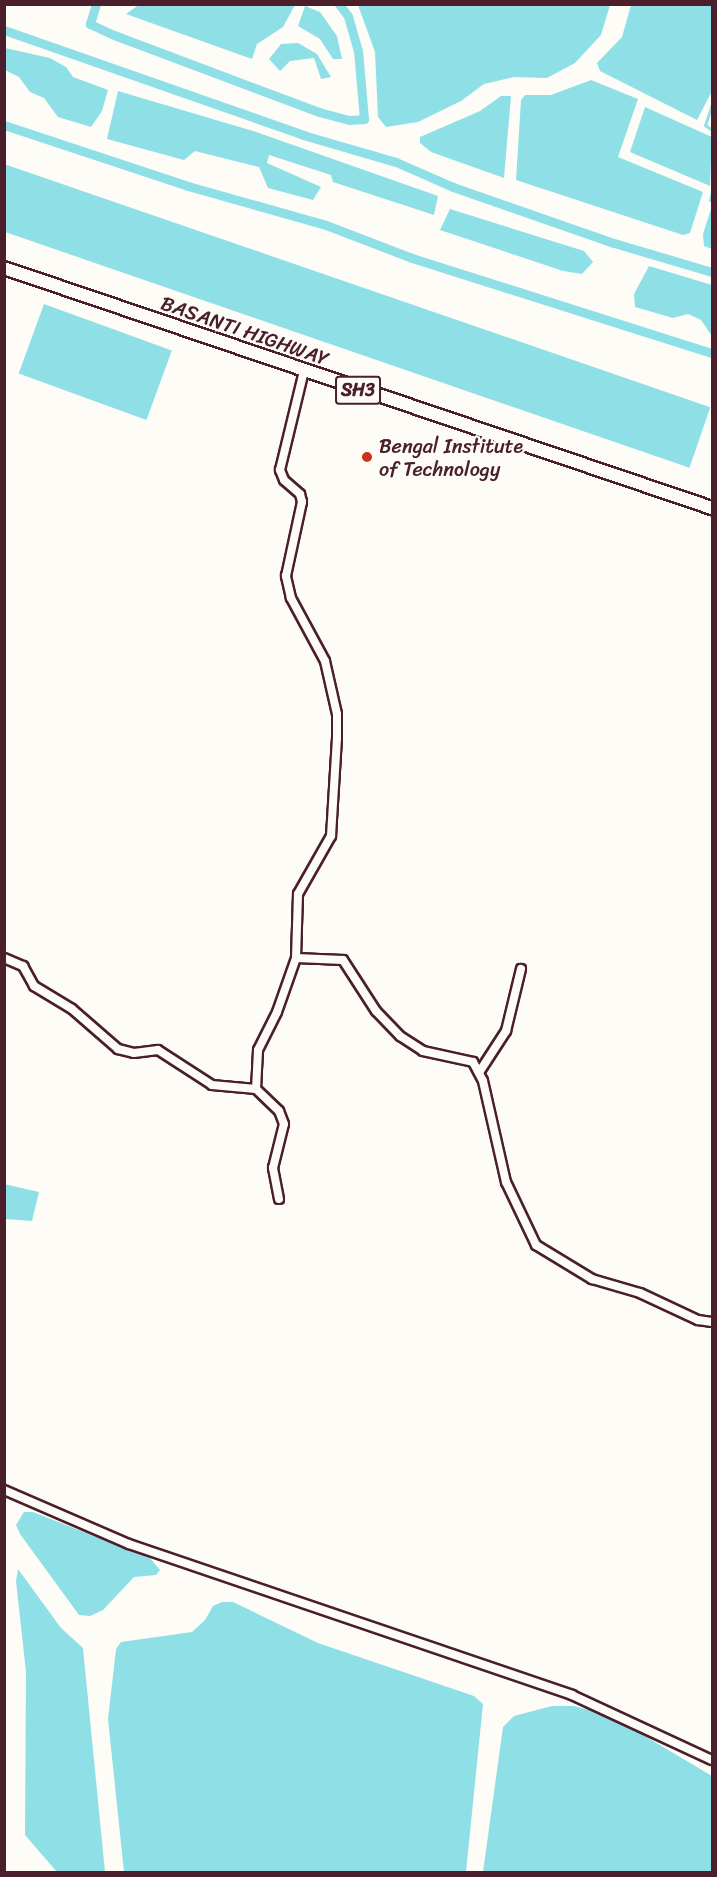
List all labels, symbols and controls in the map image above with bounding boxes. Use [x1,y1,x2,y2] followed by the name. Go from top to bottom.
[159,291,331,371] street label: BASANTI HIGHWAY
[334,375,382,405] road number: SH3
[379,434,523,481] place label: Bengal Institute of Technology
[360,450,374,464] marker: Bengal Institute of Technology

